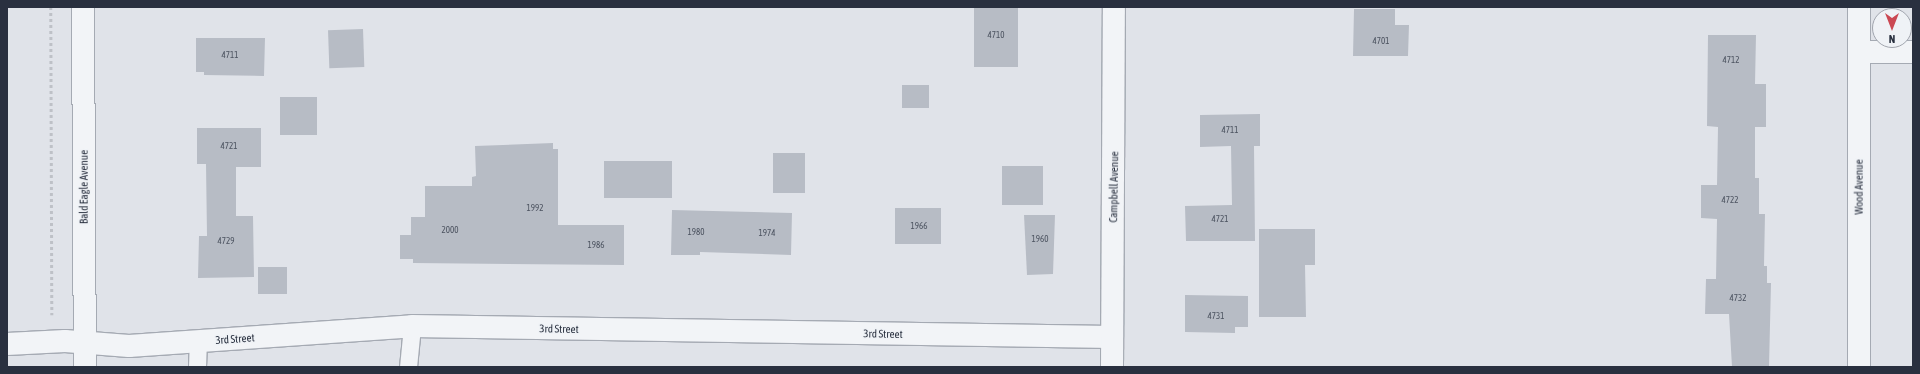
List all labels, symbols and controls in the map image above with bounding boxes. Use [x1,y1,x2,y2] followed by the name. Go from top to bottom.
[1872,8,1912,48] north arrow
[988,30,1004,40] house number: 4710
[1889,33,1895,45] text: N
[1373,36,1389,46] house number: 4701
[222,50,238,60] house number: 4711
[1723,55,1739,65] house number: 4712
[1222,125,1238,135] house number: 4711
[221,141,237,151] house number: 4721
[77,150,91,224] street label: Bald Eagle Avenue
[1107,151,1121,223] street label: Campbell Avenue
[1852,159,1866,215] street label: Wood Avenue
[1722,195,1738,205] house number: 4722
[527,203,543,213] house number: 1992
[1212,214,1228,224] house number: 4721
[911,221,927,231] house number: 1966
[442,225,458,235] house number: 2000
[688,227,704,237] house number: 1980
[759,228,775,238] house number: 1974
[1032,234,1048,244] house number: 1960
[218,236,234,246] house number: 4729
[588,240,604,250] house number: 1986
[1730,293,1746,303] house number: 4732
[1208,311,1224,321] house number: 4731
[539,322,579,336] street label: 3rd Street
[863,327,903,341] street label: 3rd Street
[215,331,255,347] street label: 3rd Street

